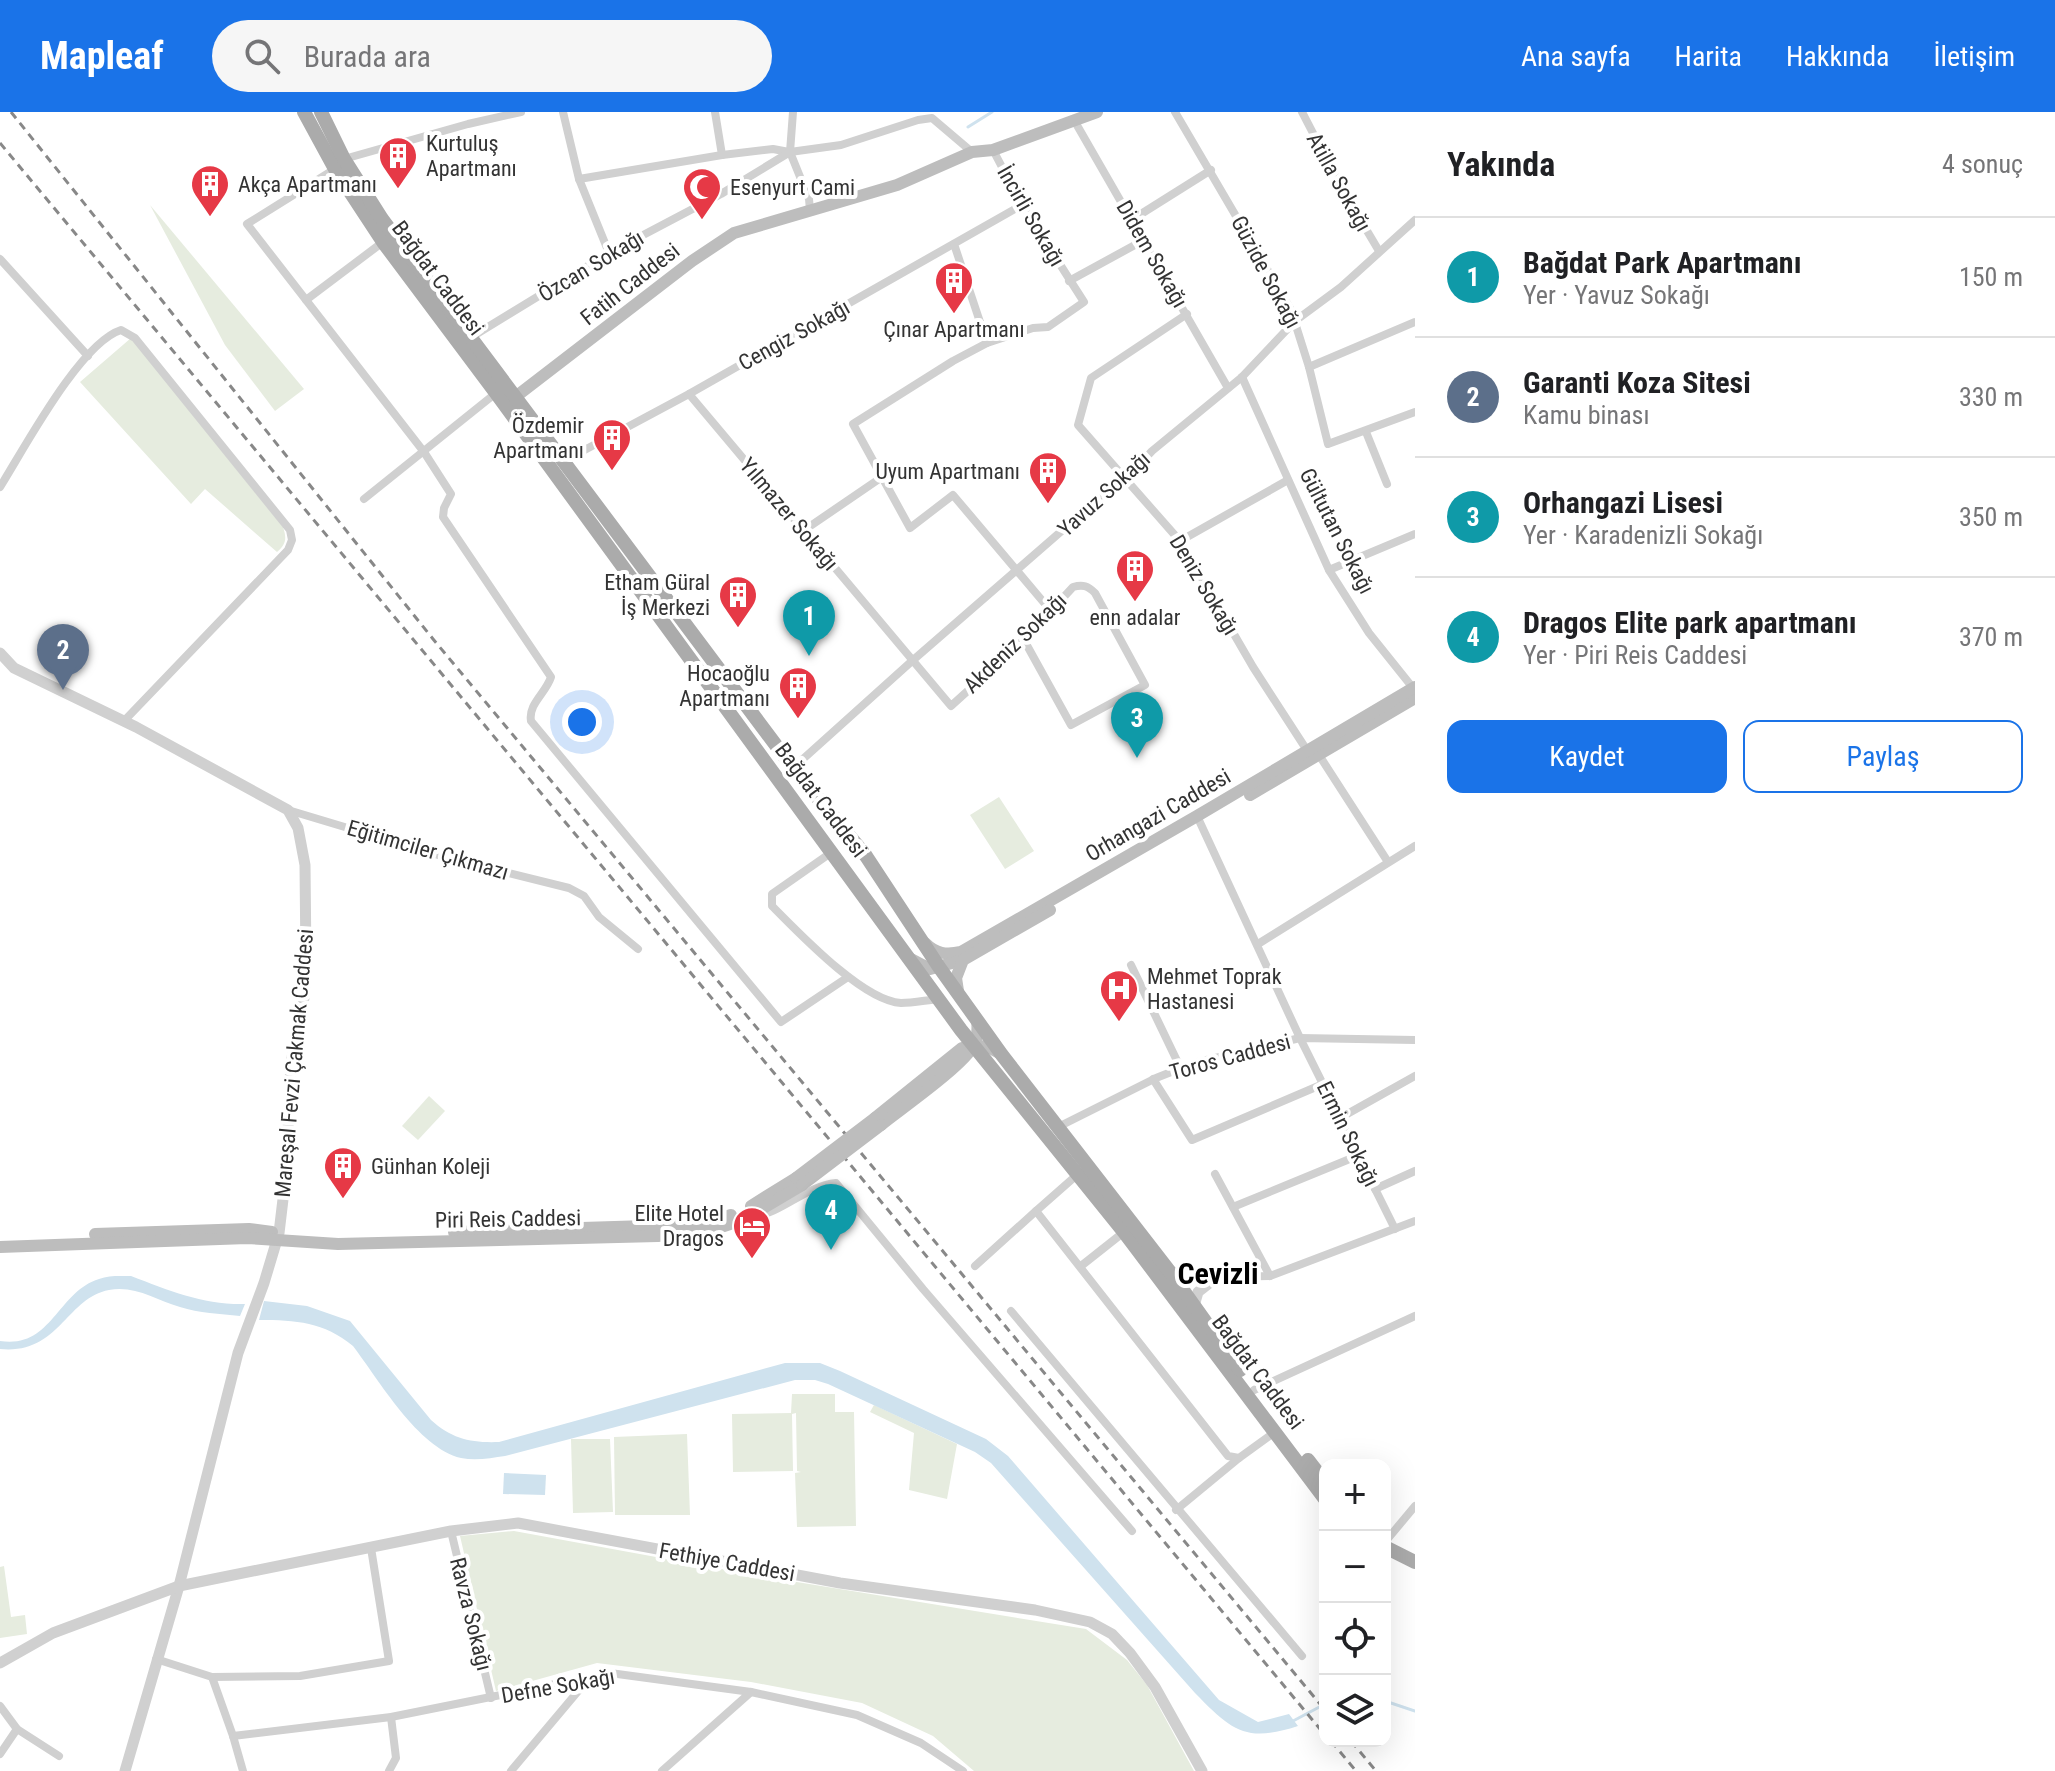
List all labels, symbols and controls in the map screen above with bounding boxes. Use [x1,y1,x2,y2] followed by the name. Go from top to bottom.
[212,20,772,92] search box
[40,34,164,78] text: Mapleaf
[240,34,284,78] icon: search
[304,39,431,74] text: Burada ara
[1521,40,1631,73] text: Ana sayfa
[1675,40,1742,73] text: Harita
[1786,40,1889,73] text: Hakkında
[1933,40,2015,73] text: İletişim
[1302,128,1376,236] street label: Atilla Sokağı
[426,131,517,181] place label: Kurtuluş Apartmanı
[377,135,419,190] building icon: Kurtuluş Apartmanı
[1447,144,1555,184] text: Yakında
[1942,149,2023,179] text: 4 sonuç
[992,161,1070,271] street label: İncirli Sokağı
[189,163,231,218] building icon: Akça Apartmanı
[681,166,723,221] mosque icon: Esenyurt Cami
[238,172,377,197] place label: Akça Apartmanı
[730,175,855,200] place label: Esenyurt Cami
[1111,196,1193,312] street label: Didem Sokağı
[1226,212,1306,332] street label: Güzide Sokağı
[387,216,489,340] street label: Bağdat Caddesi
[534,225,648,307] street label: Özcan Sokağı
[576,238,684,330] street label: Fatih Caddesi
[1523,245,1801,280] text: Bağdat Park Apartmanı
[933,260,975,315] building icon: Çınar Apartmanı
[1466,262,1480,292] text: 1
[1959,262,2023,292] text: 150 m
[1523,280,1710,310] text: Yer · Yavuz Sokağı
[734,294,854,376] street label: Cengiz Sokağı
[883,317,1025,342] place label: Çınar Apartmanı
[1523,365,1751,400] text: Garanti Koza Sitesi
[1466,382,1480,412] text: 2
[1959,382,2023,412] text: 330 m
[1523,400,1650,430] text: Kamu binası
[493,413,584,463] place label: Özdemir Apartmanı
[591,417,633,472] building icon: Özdemir Apartmanı
[1053,446,1155,542] street label: Yavuz Sokağı
[1027,450,1069,505] building icon: Uyum Apartmanı
[735,453,843,575] street label: Yılmazer Sokağı
[875,459,1020,484] place label: Uyum Apartmanı
[1295,464,1379,598] street label: Gültutan Sokağı
[1523,485,1723,520] text: Orhangazi Lisesi
[1466,502,1480,532] text: 3
[1959,502,2023,532] text: 350 m
[1523,520,1763,550] text: Yer · Karadenizli Sokağı
[1164,530,1244,640] street label: Deniz Sokağı
[1114,548,1156,603] building icon: enn adalar
[604,570,710,620] place label: Etham Güral İş Merkezi
[717,574,759,629] building icon: Etham Güral İş Merkezi
[958,588,1072,698] street label: Akdeniz Sokağı
[783,590,835,656] pin: 1
[1090,605,1181,630] place label: enn adalar
[1523,605,1857,640] text: Dragos Elite park apartmanı
[1466,622,1480,652] text: 4
[1959,622,2023,652] text: 370 m
[37,624,89,690] pin: 2
[1523,640,1747,670] text: Yer · Piri Reis Caddesi
[679,661,770,711] place label: Hocaoğlu Apartmanı
[777,665,819,720] building icon: Hocaoğlu Apartmanı
[1111,692,1163,758] pin: 3
[562,702,602,742] your location
[1447,720,1727,793] button: Kaydet
[1743,720,2023,793] button: Paylaş
[770,738,872,862] street label: Bağdat Caddesi
[1081,763,1235,867] street label: Orhangazi Caddesi
[344,815,512,885] street label: Eğitimciler Çıkmazı
[270,928,318,1198] street label: Mareşal Fevzi Çakmak Caddesi
[1147,964,1282,1014] place label: Mehmet Toprak Hastanesi
[1098,968,1140,1023] hospital icon: Mehmet Toprak Hastanesi
[1167,1029,1293,1085] street label: Toros Caddesi
[1312,1077,1384,1191] street label: Ermin Sokağı
[322,1145,364,1200] building icon: Günhan Koleji
[371,1154,490,1179] place label: Günhan Koleji
[805,1184,857,1250] pin: 4
[635,1201,724,1251] place label: Elite Hotel Dragos
[435,1205,581,1233] street label: Piri Reis Caddesi
[731,1205,773,1260] hotel icon: Elite Hotel Dragos
[1178,1256,1258,1291] district label: Cevizli
[1207,1310,1309,1434] street label: Bağdat Caddesi
[1319,1459,1391,1747] map controls
[1319,1459,1391,1531] button: +
[1319,1531,1391,1603] button: −
[657,1538,797,1586] street label: Fethiye Caddesi
[445,1555,497,1673] street label: Ravza Sokağı
[1319,1603,1391,1675] button: locate
[499,1664,617,1708] street label: Defne Sokağı
[1319,1675,1391,1747] button: layers

